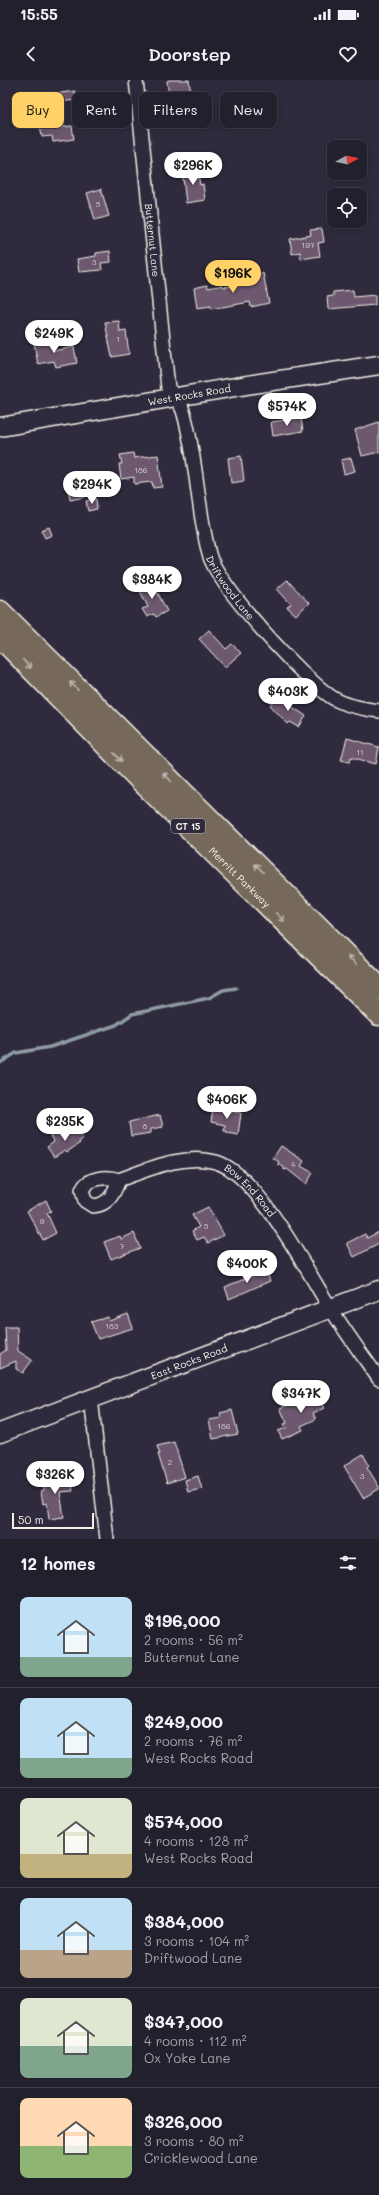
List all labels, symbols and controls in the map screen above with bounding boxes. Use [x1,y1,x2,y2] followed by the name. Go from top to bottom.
[20,4,58,24] text: 15:55
[148,42,231,66] text: Doorstep
[20,43,42,65] icon: back
[337,43,359,65] icon: heart
[12,92,64,128] chip: Buy
[72,92,131,128] chip: Rent
[139,92,212,128] chip: Filters
[220,92,277,128] chip: New
[327,140,367,180] north arrow
[327,140,367,228] map controls
[165,152,221,186] pin: $296K
[173,156,213,173] text: $296K
[327,188,367,228] button: locate
[96,199,101,209] house number: 5
[142,203,163,277] street label: Butternut Lane
[302,240,315,250] house number: 197
[92,257,97,267] house number: 3
[205,260,261,294] pin: $196K
[214,264,252,281] text: $196K
[26,320,82,354] pin: $249K
[34,324,74,341] text: $249K
[116,334,120,344] house number: 1
[147,381,232,409] street label: West Rocks Road
[259,393,315,427] pin: $574K
[267,397,307,414] text: $574K
[134,465,148,475] house number: 186
[64,471,120,505] pin: $294K
[72,475,112,492] text: $294K
[203,553,258,623] street label: Driftwood Lane
[124,566,180,600] pin: $384K
[132,570,172,587] text: $384K
[22,659,32,669] one-way arrow
[260,678,316,712] pin: $403K
[69,681,79,691] one-way arrow
[268,682,309,699] text: $403K
[356,747,364,757] house number: 11
[113,752,123,762] one-way arrow
[162,772,172,782] one-way arrow
[171,819,205,833] road number: CT 15
[206,844,274,911] street label: Merritt Parkway
[254,864,264,873] one-way arrow
[275,912,285,922] one-way arrow
[347,955,356,965] one-way arrow
[199,1086,255,1120] pin: $406K
[206,1090,248,1107] text: $406K
[37,1108,93,1142] pin: $235K
[45,1112,85,1129] text: $235K
[143,1121,148,1131] house number: 8
[291,1159,296,1169] house number: 4
[222,1160,279,1220] street label: Bow End Road
[40,1216,45,1226] house number: 9
[204,1221,209,1231] house number: 5
[120,1241,125,1251] house number: 7
[219,1250,275,1284] pin: $400K
[226,1254,268,1271] text: $400K
[105,1321,119,1331] house number: 183
[149,1341,229,1383] street label: East Rocks Road
[273,1380,329,1414] pin: $347K
[281,1384,321,1401] text: $347K
[217,1421,231,1431] house number: 186
[168,1457,172,1467] house number: 2
[27,1461,83,1495] pin: $326K
[35,1465,75,1482] text: $326K
[360,1471,365,1481] house number: 3
[12,1511,94,1530] scale bar
[18,1512,44,1527] text: 50 m
[20,1552,96,1574] text: 12 homes
[337,1552,359,1574] icon: filters
[144,1609,221,1631] text: $196,000
[52,1613,100,1661] icon: home
[144,1631,243,1648] text: 2 rooms · 56 m²
[144,1648,240,1665] text: Butternut Lane
[144,1710,223,1732] text: $249,000
[52,1714,100,1762] icon: home
[144,1732,243,1749] text: 2 rooms · 76 m²
[144,1749,253,1766] text: West Rocks Road
[144,1810,223,1832] text: $574,000
[52,1814,100,1862] icon: home
[144,1832,249,1849] text: 4 rooms · 128 m²
[144,1849,253,1866] text: West Rocks Road
[144,1910,224,1932] text: $384,000
[52,1914,100,1962] icon: home
[144,1932,249,1949] text: 3 rooms · 104 m²
[144,1949,242,1966] text: Driftwood Lane
[144,2010,223,2032] text: $347,000
[52,2014,100,2062] icon: home
[144,2032,247,2049] text: 4 rooms · 112 m²
[144,2049,231,2066] text: Ox Yoke Lane
[144,2110,223,2132] text: $326,000
[52,2114,100,2162] icon: home
[144,2132,244,2149] text: 3 rooms · 80 m²
[144,2149,258,2166] text: Cricklewood Lane

